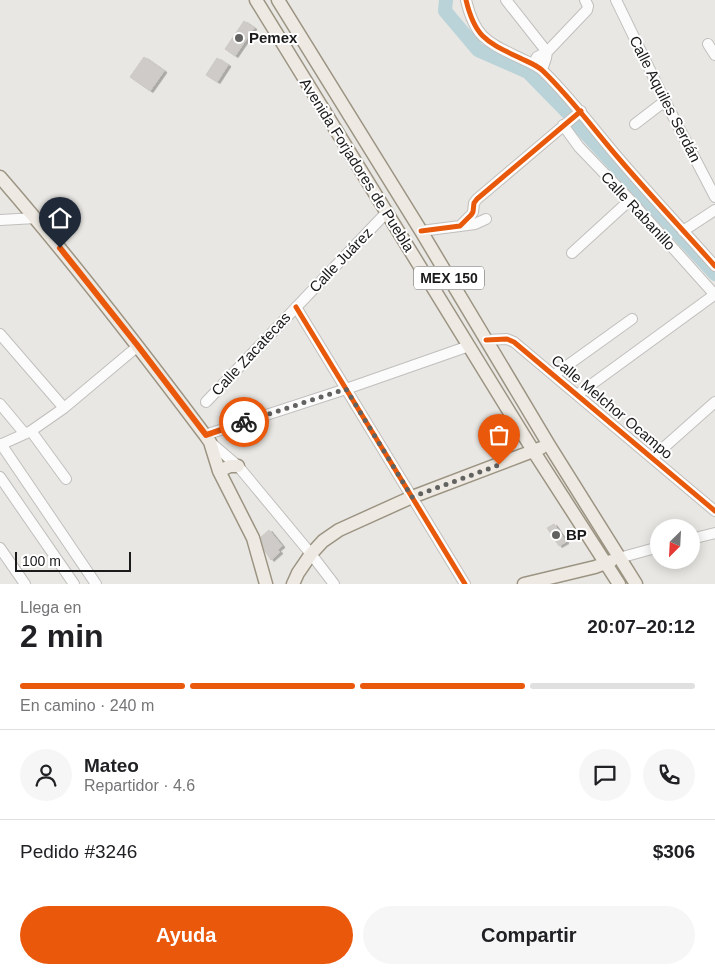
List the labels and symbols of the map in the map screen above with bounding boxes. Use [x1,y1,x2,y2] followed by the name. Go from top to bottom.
[249,29,298,46] place label: Pemex
[233,32,245,44] marker: Pemex
[626,33,705,165] street label: Calle Aquiles Serdán
[297,75,418,255] street label: Avenida Forjadores de Puebla
[598,168,679,253] street label: Calle Rabanillo
[39,197,81,248] pin
[306,224,376,296] street label: Calle Juárez
[414,266,484,290] road number: MEX 150
[208,309,294,399] street label: Calle Zacatecas
[548,351,676,462] street label: Calle Melchor Ocampo
[219,397,269,447] courier
[478,414,520,465] pin
[650,519,700,569] north arrow
[566,526,587,543] place label: BP
[550,529,562,541] marker: BP
[15,549,131,572] scale bar

